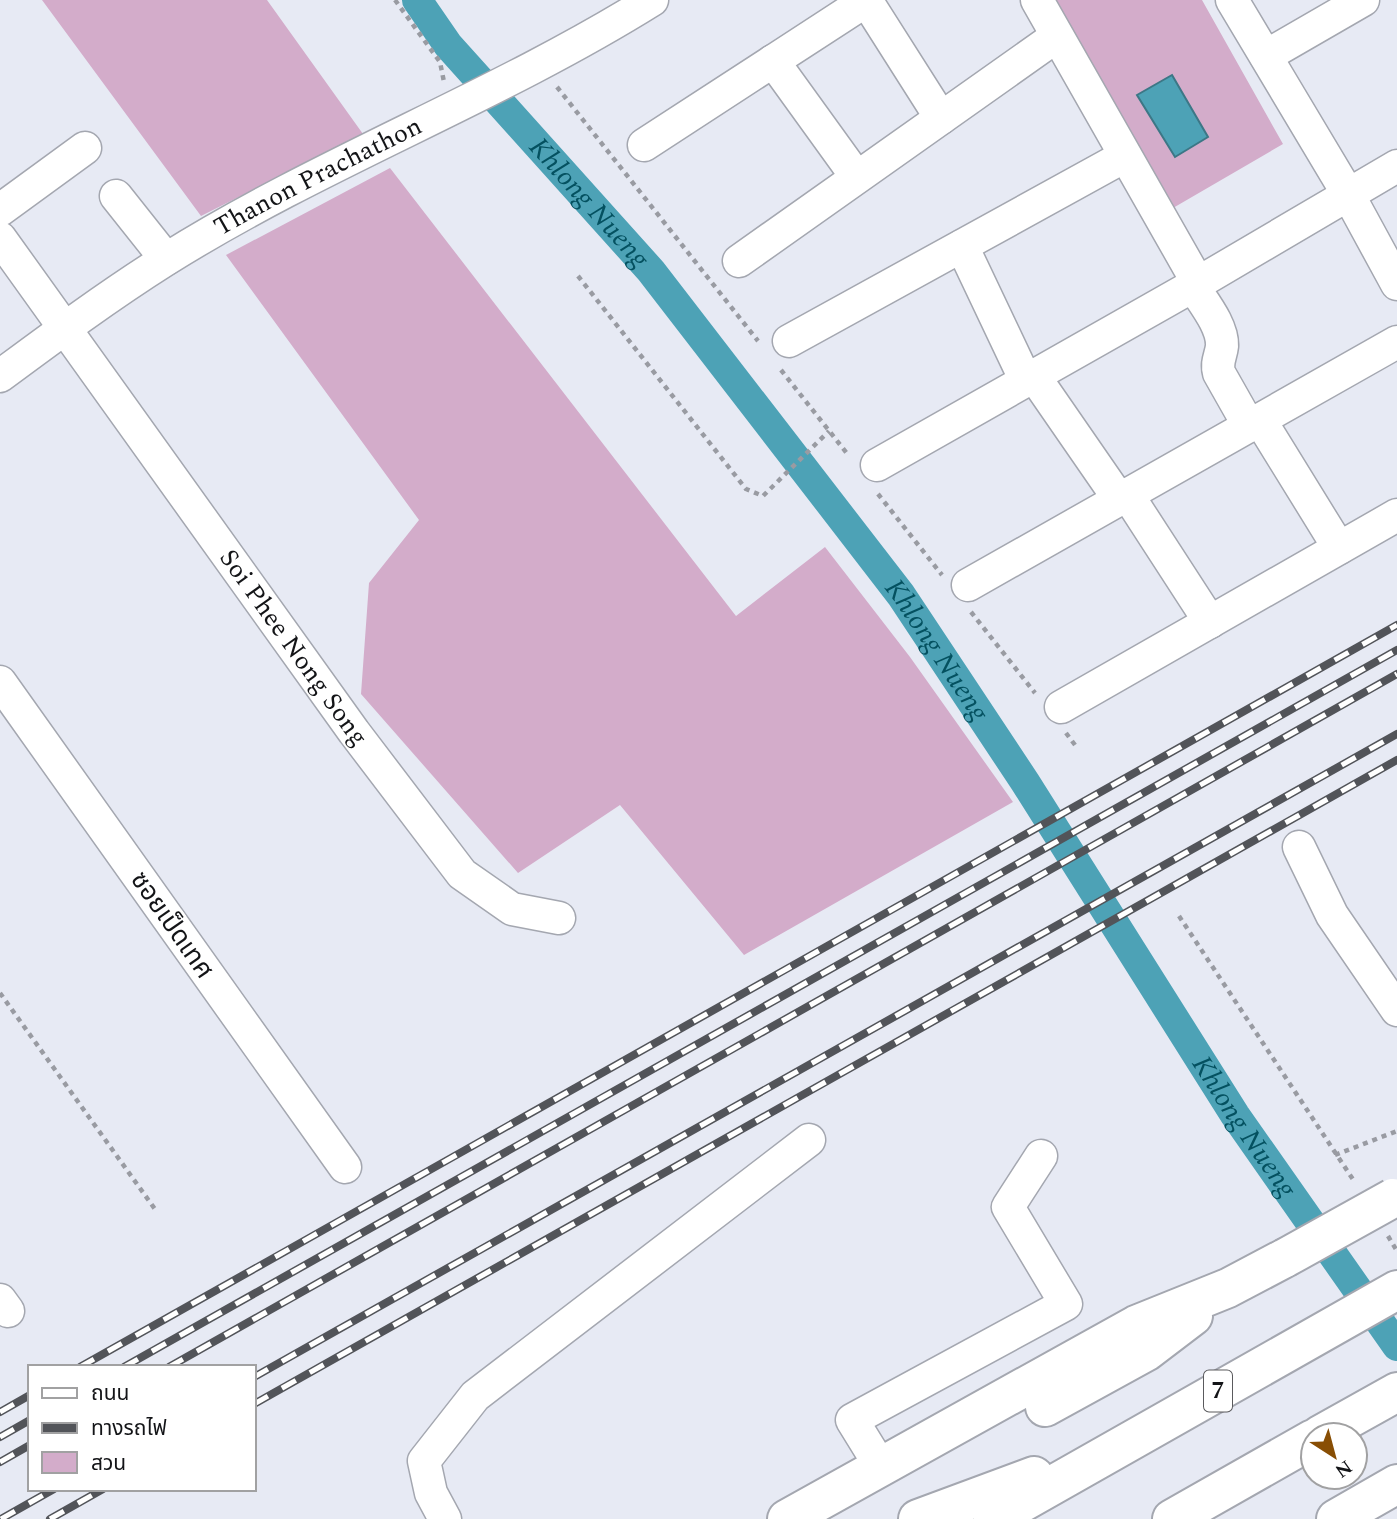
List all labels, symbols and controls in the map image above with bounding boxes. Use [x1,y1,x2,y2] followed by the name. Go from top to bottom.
[206,106,429,247] street label: Thanon Prachathon
[519,127,661,278] water label: Khlong Nueng
[209,541,378,755] street label: Soi Phee Nong Song
[874,569,1001,731] water label: Khlong Nueng
[120,863,224,987] street label: ซอยเป็ดเทศ
[1181,1047,1309,1207] water label: Khlong Nueng
[28,1365,256,1491] legend
[1204,1371,1232,1412] road number: 7
[91,1378,129,1410] text: ถนน
[91,1413,167,1445] text: ทางรถไฟ
[1299,1421,1369,1491] north arrow
[91,1448,126,1480] text: สวน
[1328,1452,1358,1485] text: N

